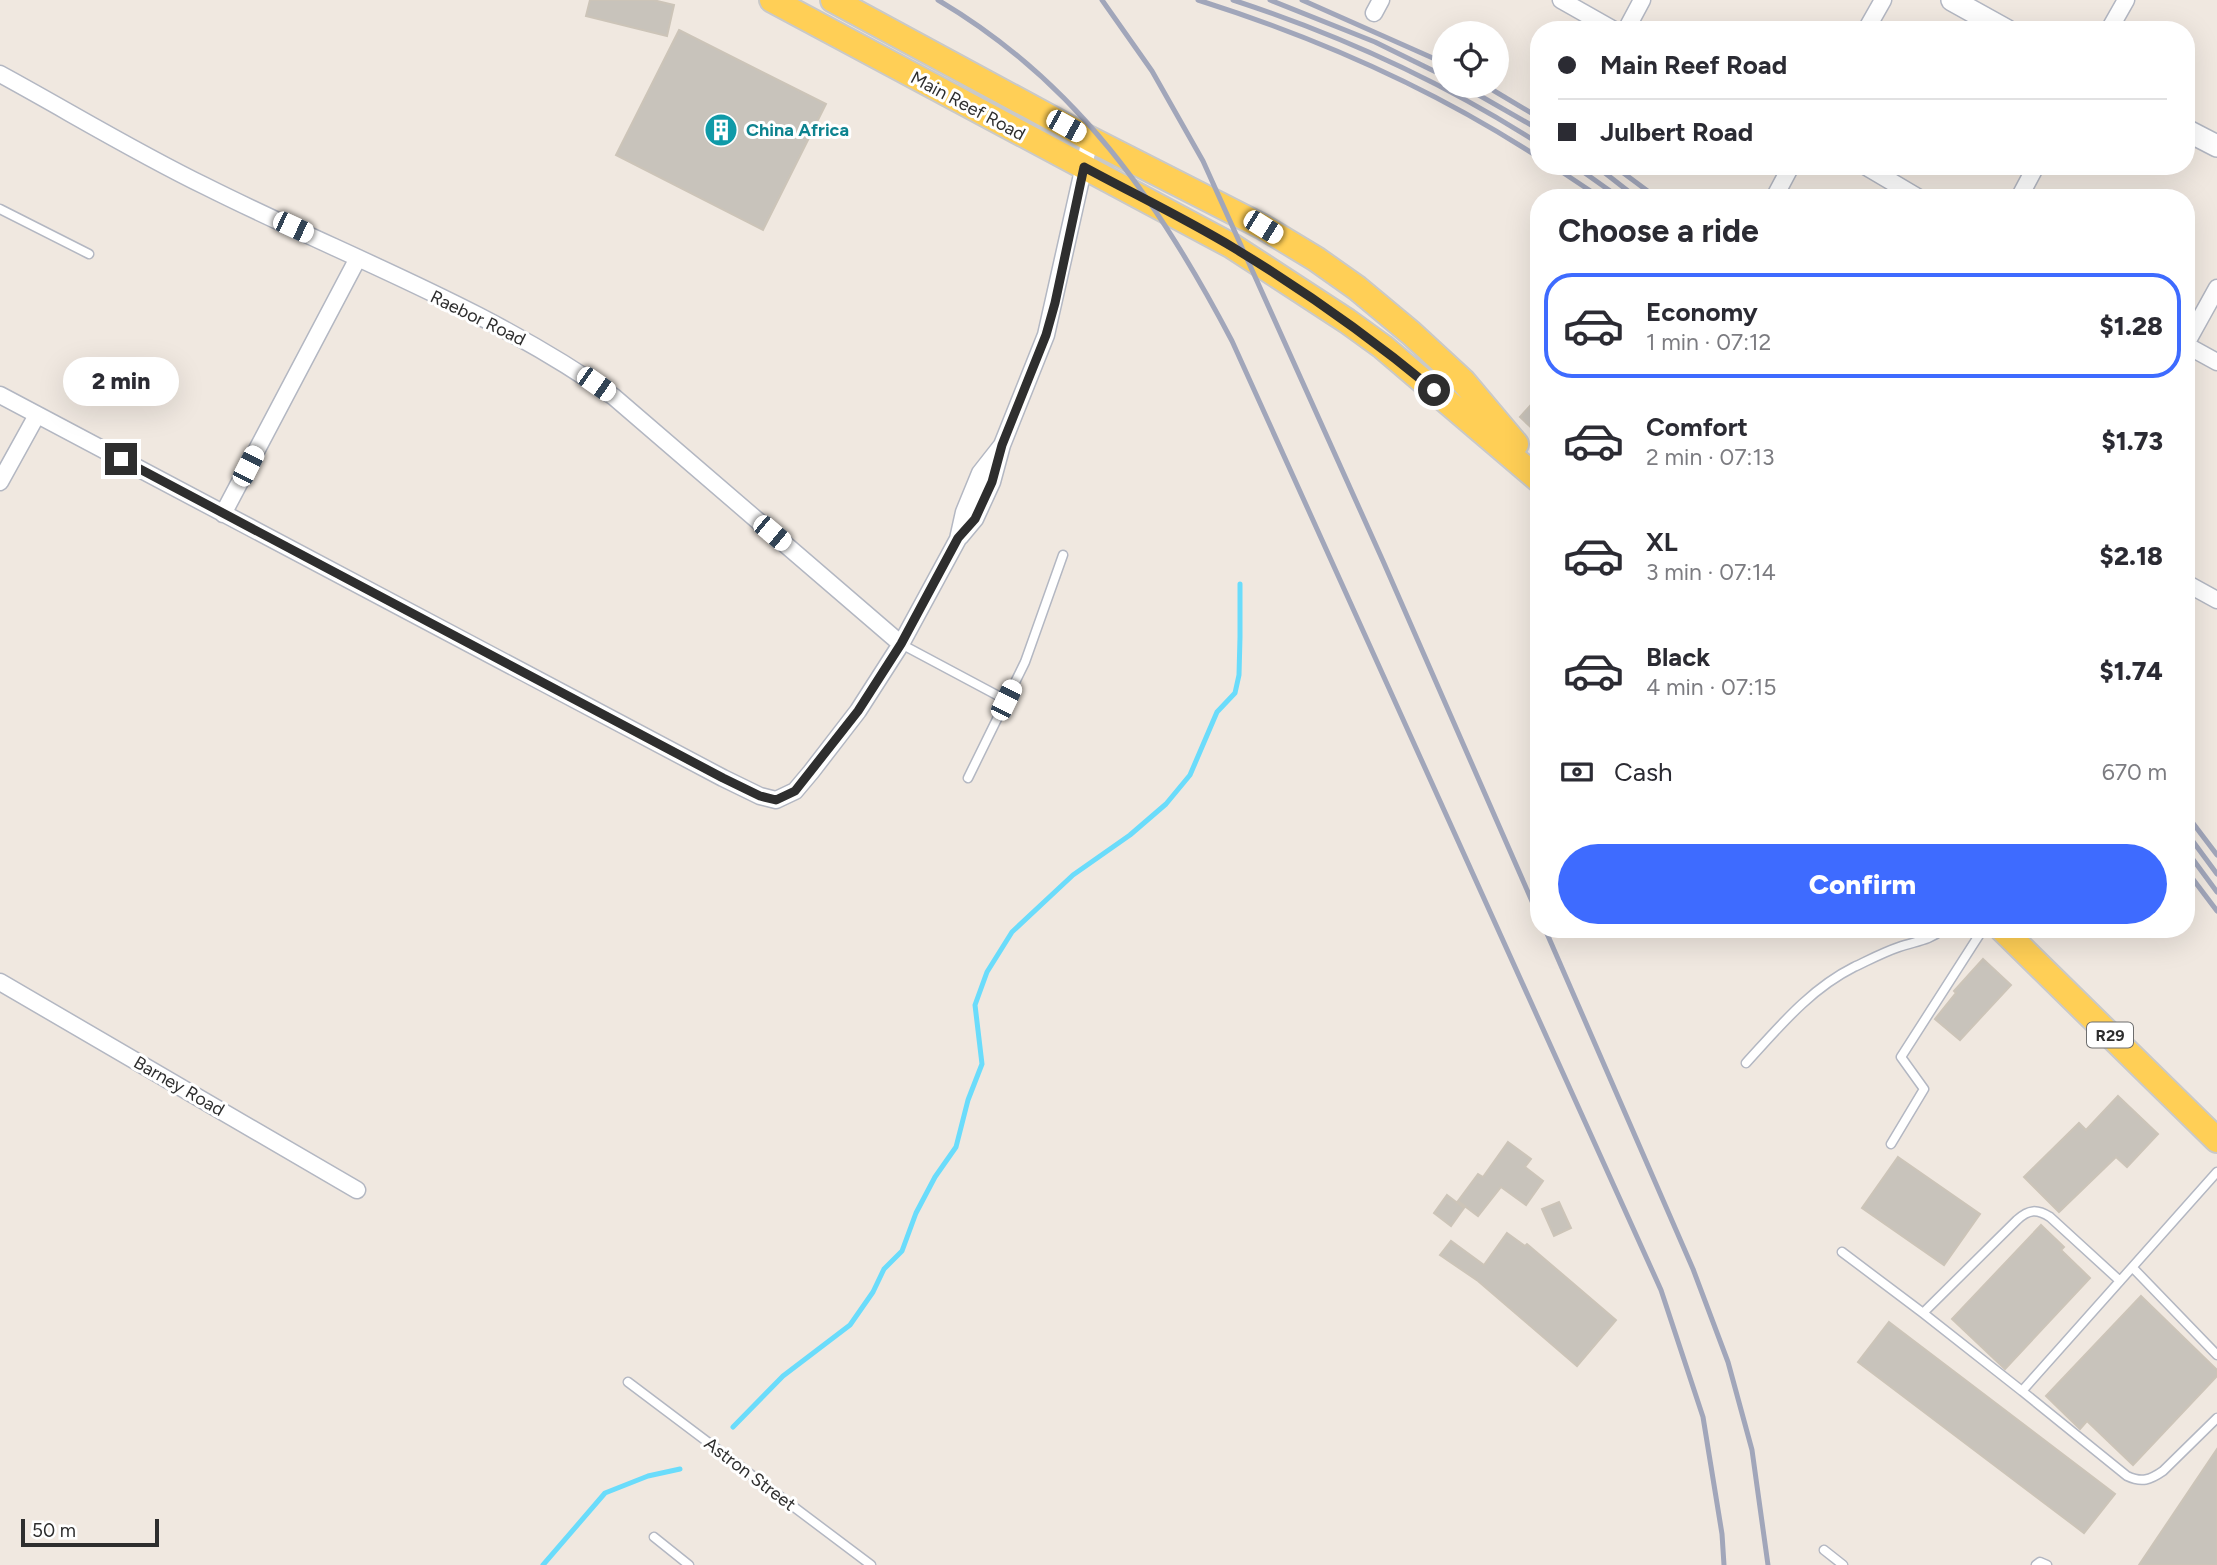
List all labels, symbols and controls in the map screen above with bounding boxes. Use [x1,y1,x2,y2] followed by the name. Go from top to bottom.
[1432,21,1509,98] map controls
[1432,21,1509,98] button: locate
[1600,49,1787,81] text: Main Reef Road
[907,67,1029,145] street label: Main Reef Road
[1043,107,1090,145] car
[702,111,740,149] building icon: China Africa
[1600,116,1753,148] text: Julbert Road
[746,119,849,141] place label: China Africa
[1240,207,1287,247] car
[270,209,317,245] car
[1558,212,1759,250] text: Choose a ride
[427,285,529,351] street label: Raebor Road
[1562,294,1625,357] icon: car
[1646,296,1758,328] text: Economy
[2100,310,2163,342] text: $1.28
[1646,328,1771,356] text: 1 min · 07:12
[63,358,179,406] callout: 2 min
[573,363,620,405] car
[92,367,150,395] text: 2 min
[1418,374,1450,406] route start
[1562,409,1625,472] icon: car
[1646,411,1748,443] text: Comfort
[2101,425,2163,457] text: $1.73
[105,443,137,475] route end
[230,443,267,489] car
[1646,443,1774,471] text: 2 min · 07:13
[750,511,795,555] car
[1562,524,1625,587] icon: car
[1646,526,1678,558] text: XL
[2100,540,2163,572] text: $2.18
[1646,558,1776,586] text: 3 min · 07:14
[1562,639,1625,702] icon: car
[1646,641,1710,673] text: Black
[2099,655,2163,687] text: $1.74
[1646,673,1777,701] text: 4 min · 07:15
[988,677,1025,723] car
[1558,753,1596,791] icon: cash
[1614,756,1673,788] text: Cash
[2102,758,2167,786] text: 670 m
[1558,844,2167,924] button: Confirm
[2087,1023,2133,1048] road number: R29
[130,1051,228,1121] street label: Barney Road
[700,1432,800,1516] street label: Astron Street
[21,1516,159,1548] scale bar
[32,1519,76,1542] text: 50 m

